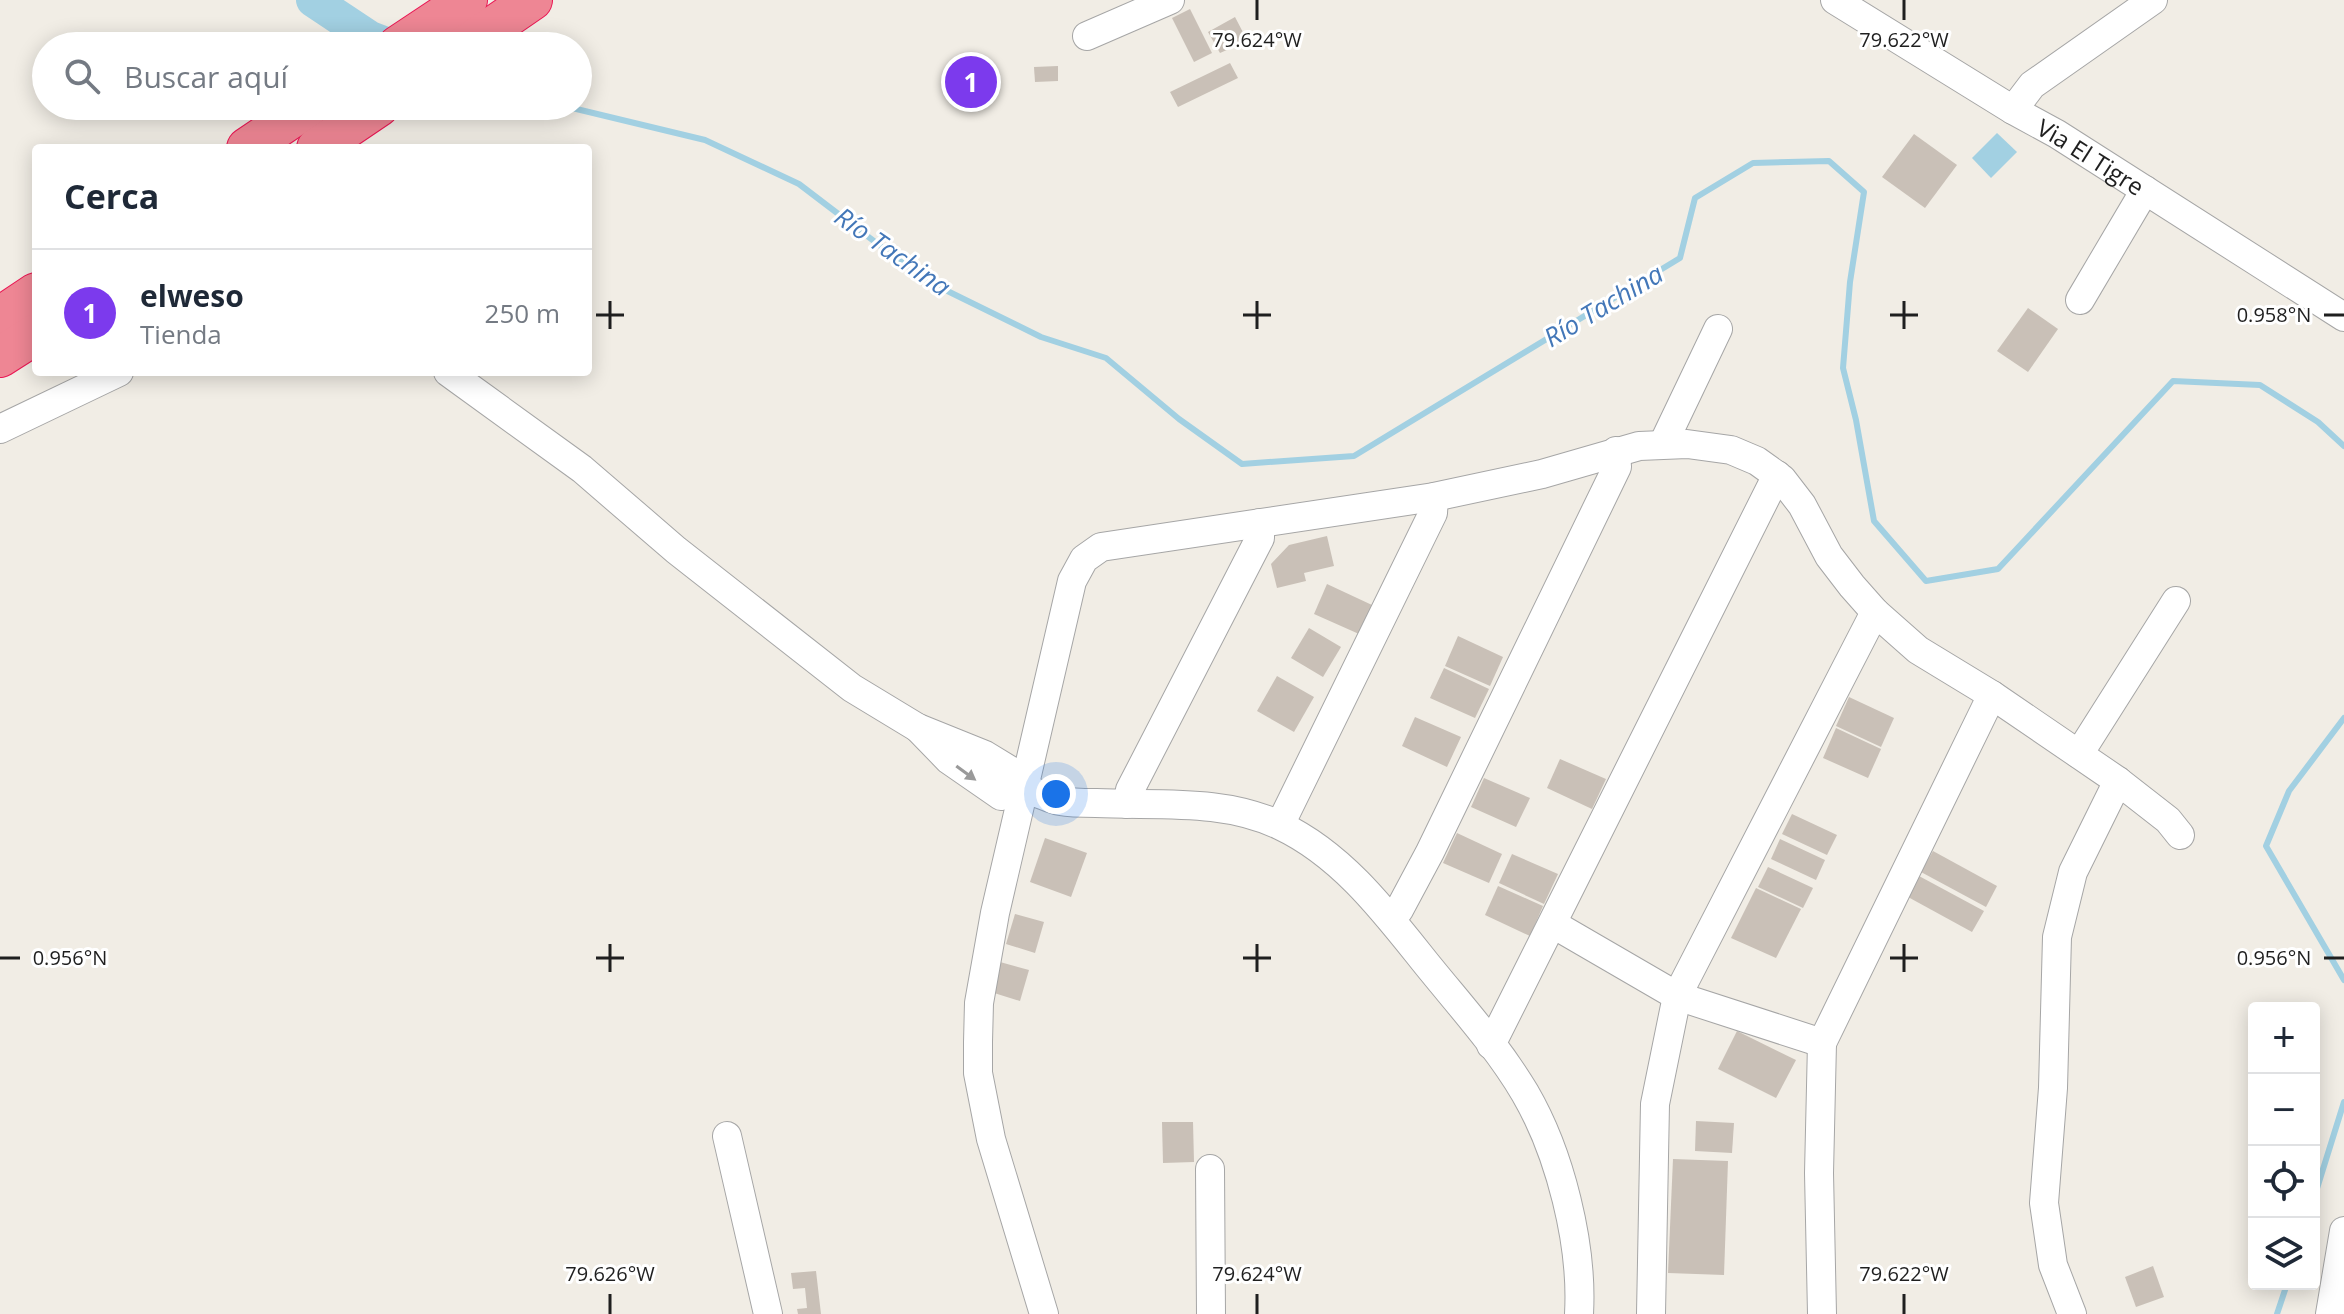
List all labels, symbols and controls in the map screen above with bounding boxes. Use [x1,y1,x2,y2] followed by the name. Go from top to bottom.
[1212,26,1302,53] text: 79.624°W
[1859,26,1949,53] text: 79.622°W
[32,32,592,120] search box
[945,52,997,112] pin: 1
[60,54,104,98] icon: search
[124,56,288,97] text: Buscar aquí
[2032,110,2151,202] street label: Via El Tigre
[64,173,159,219] text: Cerca
[828,198,958,304] water label: Río Tachina
[1537,255,1670,355] water label: Río Tachina
[140,275,244,316] text: elweso
[83,295,97,331] text: 1
[485,295,560,331] text: 250 m
[2237,301,2311,328] text: 0.958°N
[140,316,222,352] text: Tienda
[955,765,976,780] one-way arrow
[1036,774,1076,814] your location
[33,944,107,971] text: 0.956°N
[2237,944,2311,971] text: 0.956°N
[2248,1002,2320,1290] map controls
[2248,1002,2320,1074] button: +
[2248,1074,2320,1146] button: −
[2248,1146,2320,1218] button: locate
[2248,1218,2320,1290] button: layers
[565,1260,655,1287] text: 79.626°W
[1212,1260,1302,1287] text: 79.624°W
[1859,1260,1949,1287] text: 79.622°W

